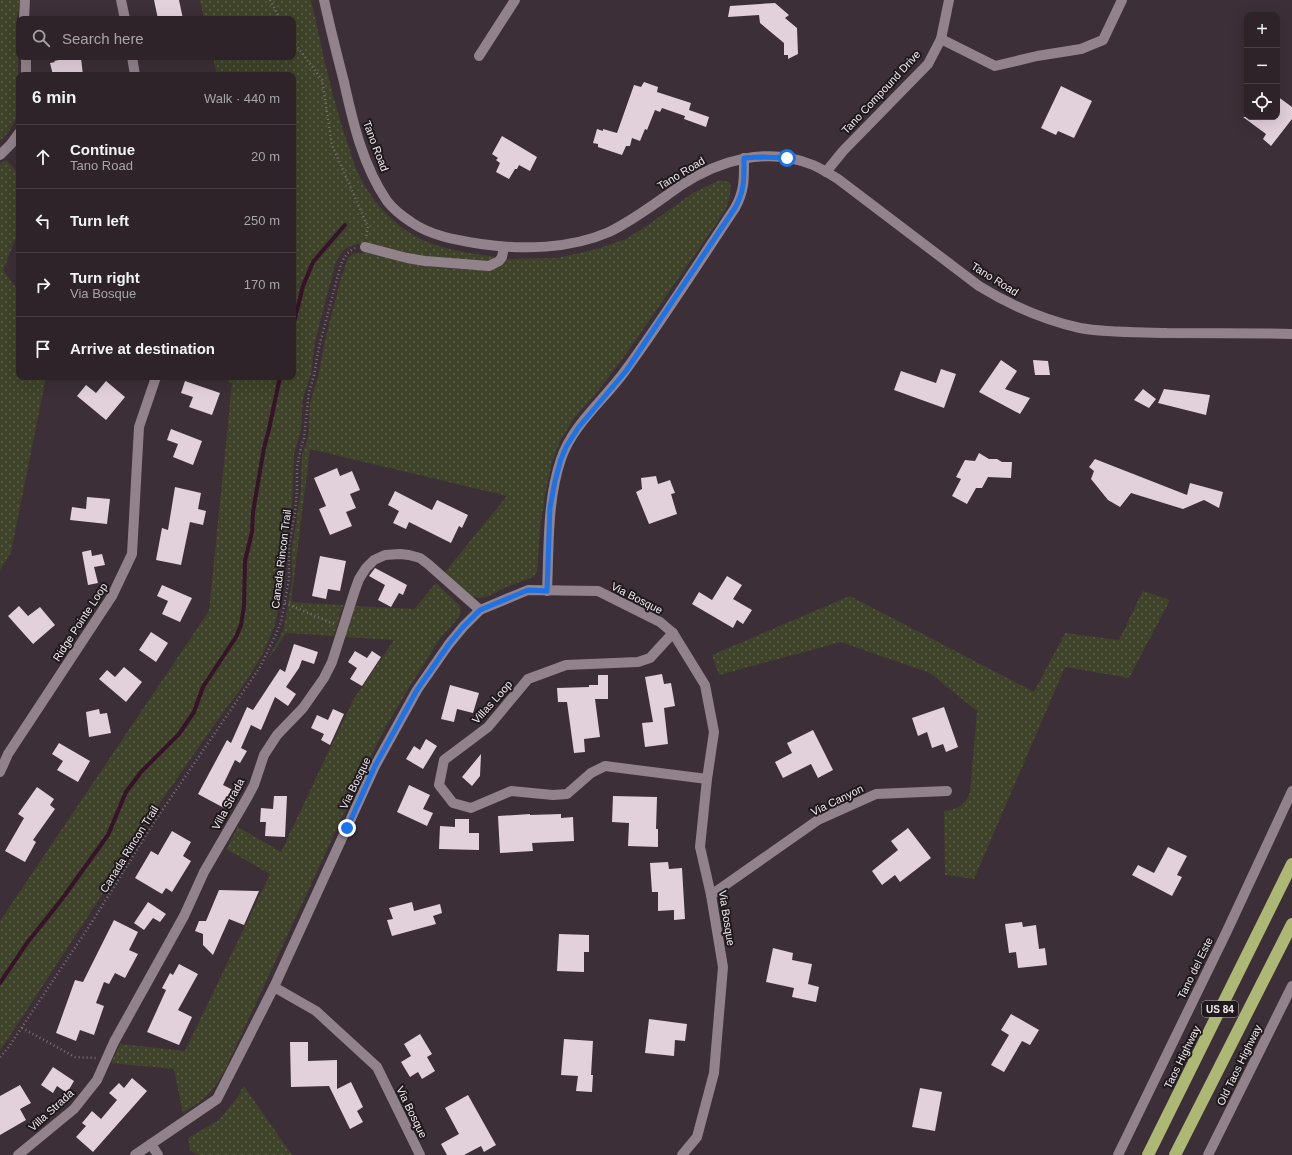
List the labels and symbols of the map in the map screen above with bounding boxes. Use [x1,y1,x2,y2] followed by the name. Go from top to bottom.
[839,48,923,136] street label: Tano Compound Drive
[361,119,391,173] street label: Tano Road
[778,149,796,167] route start
[655,154,707,192] street label: Tano Road
[969,260,1021,298] street label: Tano Road
[269,509,293,609] street label: Canada Rincon Trail
[609,580,665,616] street label: Via Bosque
[50,581,110,663] street label: Ridge Pointe Loop
[470,678,514,726] street label: Villas Loop
[337,755,373,811] street label: Via Bosque
[210,776,247,832] street label: Villa Strada
[809,782,865,818] street label: Via Canyon
[98,804,160,894] street label: Canada Rincon Trail
[338,819,356,837] route end
[717,889,737,947] street label: Via Bosque
[1175,935,1215,1001] street label: Tano del Este
[1202,1001,1238,1017] road number: US 84
[1214,1022,1264,1107] street label: Old Taos Highway
[1162,1023,1203,1090] street label: Taos Highway
[394,1084,430,1140] street label: Via Bosque
[26,1086,76,1133] street label: Villa Strada

